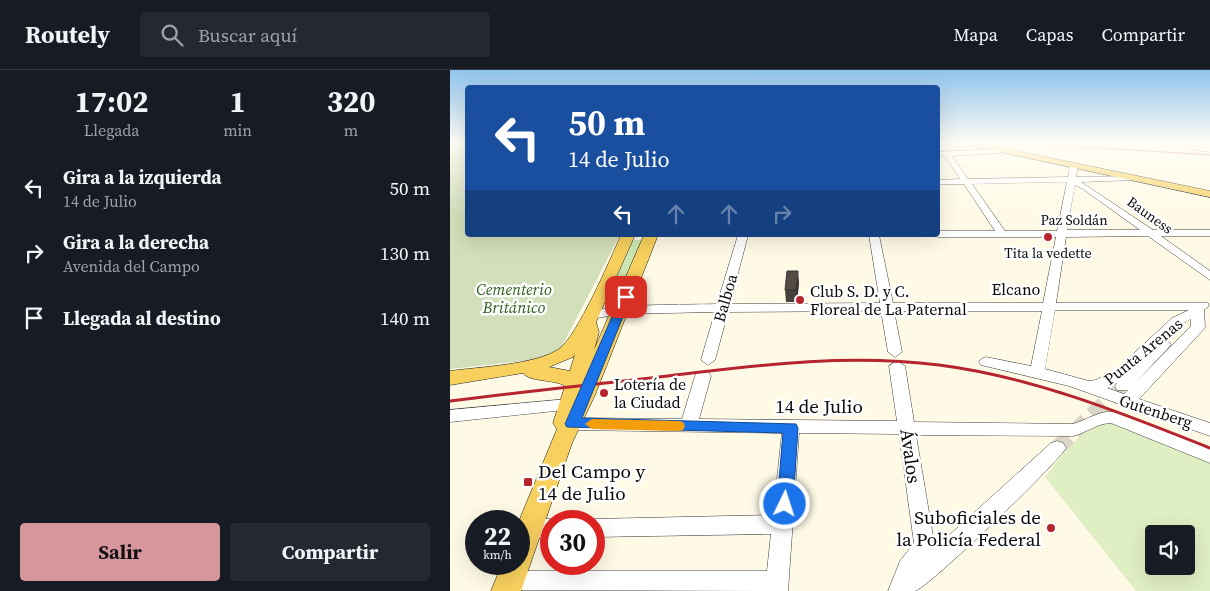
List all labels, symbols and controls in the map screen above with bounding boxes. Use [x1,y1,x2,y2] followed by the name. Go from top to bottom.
[140,12,490,57] search box
[25,18,110,51] text: Routely
[158,21,186,49] icon: search
[198,22,297,48] text: Buscar aquí
[953,22,998,47] text: Mapa
[1026,22,1073,47] text: Capas
[1101,22,1185,47] text: Compartir
[75,81,149,122] text: 17:02
[229,81,246,122] text: 1
[327,81,375,122] text: 320
[568,99,645,147] text: 50 m
[485,105,550,170] icon: left
[84,119,139,141] text: Llegada
[223,119,252,141] text: min
[344,119,358,141] text: m
[568,144,670,174] text: 14 de Julio
[63,164,222,190] text: Gira a la izquierda
[20,174,48,202] icon: left
[389,175,430,201] text: 50 m
[63,190,137,212] text: 14 de Julio
[1123,192,1177,238] street label: Bauness
[609,200,637,228] icon: left
[662,200,690,228] icon: ahead
[715,200,743,228] icon: ahead
[768,200,796,228] icon: right
[1040,210,1108,230] street label: Paz Soldán
[63,229,209,255] text: Gira a la derecha
[1042,231,1054,243] marker: Tita la vedette
[20,239,48,267] icon: right
[380,240,430,266] text: 130 m
[1004,243,1092,263] place label: Tita la vedette
[63,255,200,277] text: Avenida del Campo
[708,271,743,325] street label: Balboa
[605,276,647,318] pin
[476,278,552,318] park label: Cementerio Británico
[992,278,1041,300] street label: Elcano
[810,280,967,320] place label: Club S. D. y C. Floreal de La Paternal
[612,283,640,311] icon: arrive
[794,294,806,306] marker: Club S. D. y C. Floreal de La Paternal
[20,304,48,332] icon: arrive
[63,305,221,331] text: Llegada al destino
[380,305,430,331] text: 140 m
[1099,312,1187,390] street label: Punta Arenas
[614,373,686,413] place label: Lotería de la Ciudad
[598,387,610,399] marker: Lotería de la Ciudad
[1117,389,1195,433] street label: Gutenberg
[775,393,863,419] street label: 14 de Julio
[894,427,928,485] street label: Ávalos
[538,458,645,506] place label: Del Campo y 14 de Julio
[522,476,534,488] marker: Del Campo y 14 de Julio
[758,477,810,529] position arrow
[896,504,1041,552] place label: Suboficiales de la Policía Federal
[540,510,605,575] speed limit sign: 30
[484,519,511,553] text: 22
[1045,522,1057,534] marker: Suboficiales de la Policía Federal
[20,523,220,581] button: Salir
[230,523,430,581] button: Compartir
[1145,525,1195,575] map controls
[1145,525,1195,575] button: sound
[483,547,512,563] text: km/h

